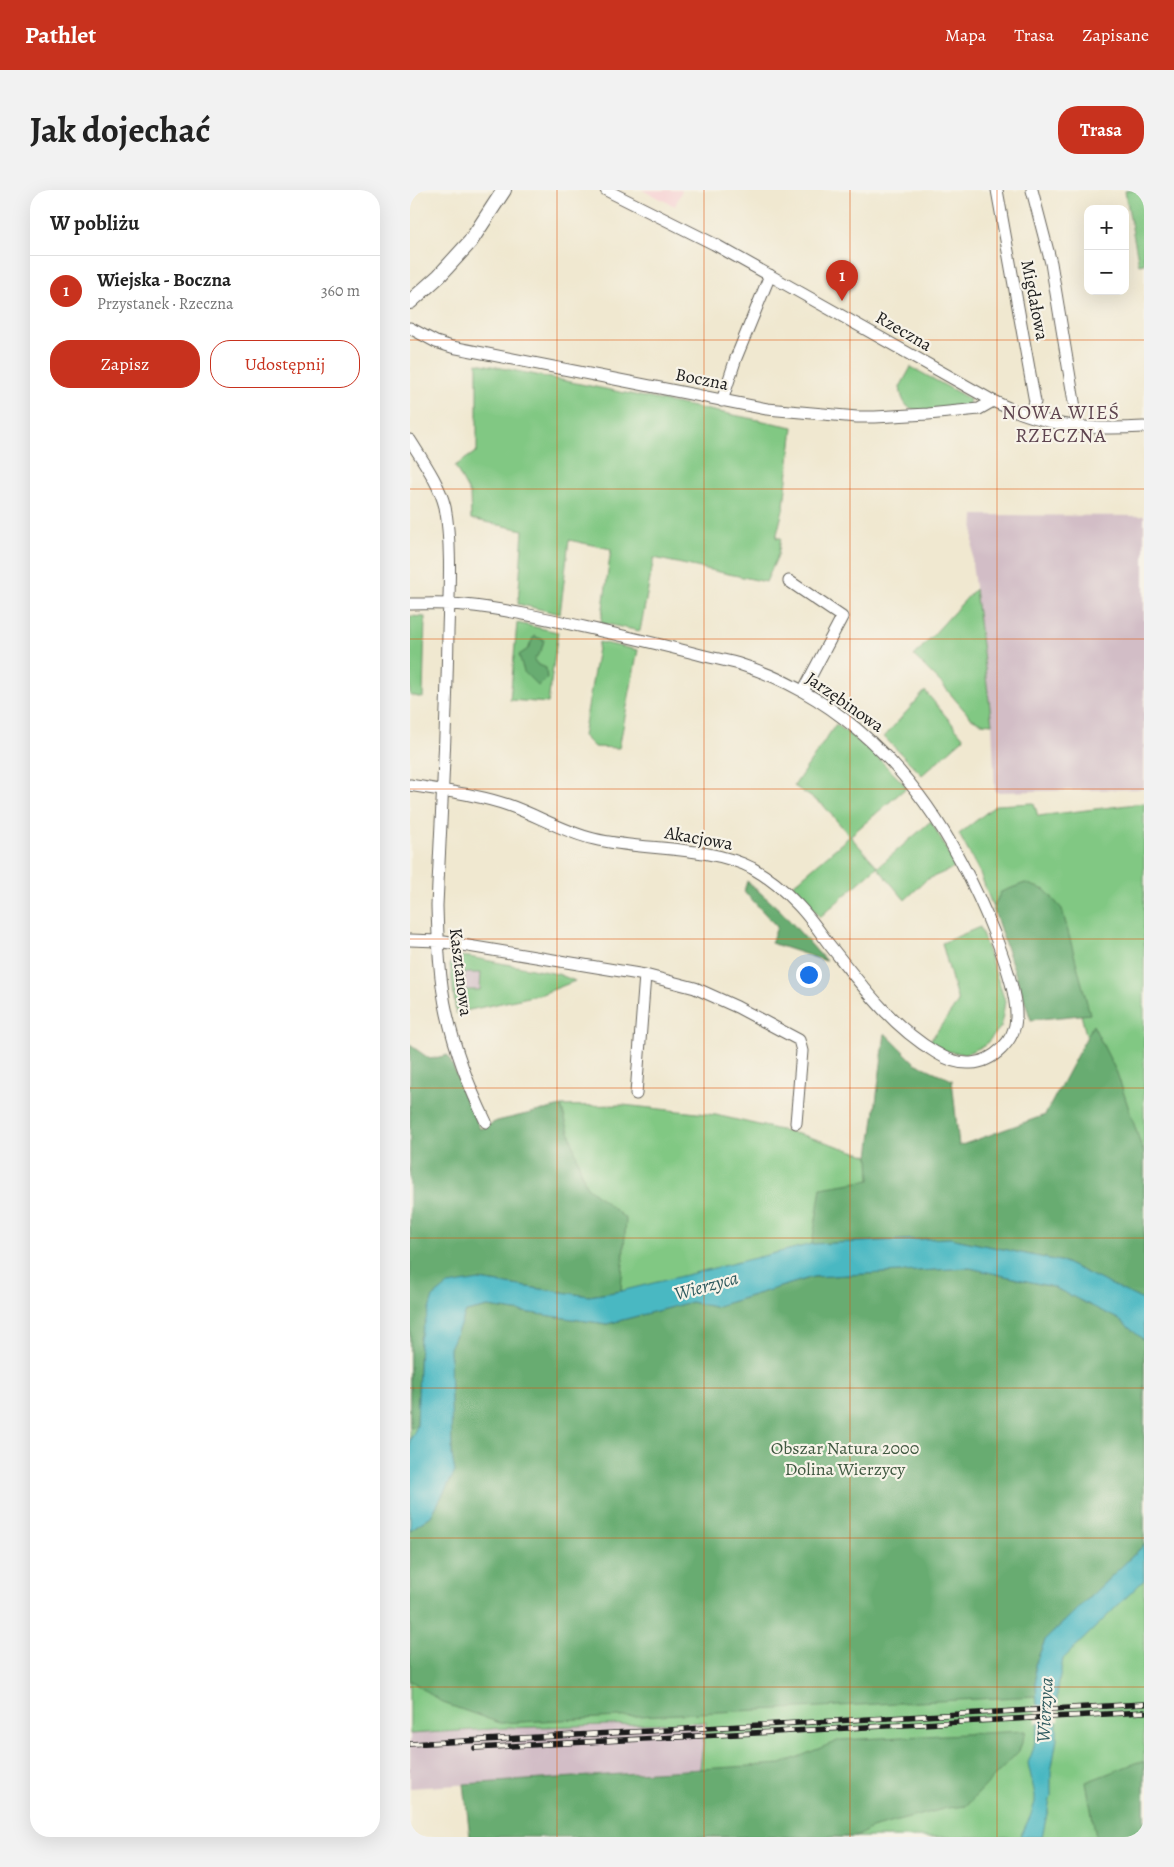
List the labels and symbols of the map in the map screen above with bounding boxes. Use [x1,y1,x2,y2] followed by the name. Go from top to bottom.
[1015,258,1055,343] street label: Migdałowa
[826,260,858,301] pin: 1
[871,305,937,357] street label: Rzeczna
[673,362,731,396] street label: Boczna
[1002,399,1120,449] district label: NOWA WIEŚ RZECZNA
[801,666,889,738] street label: Jarzębinowa
[662,820,736,856] street label: Akacjowa
[444,927,478,1018] street label: Kasztanowa
[796,962,822,988] your location
[671,1265,741,1307] water label: Wierzyca
[771,1436,919,1481] park label: Obszar Natura 2000 Dolina Wierzycy
[1030,1677,1060,1743] water label: Wierzyca

